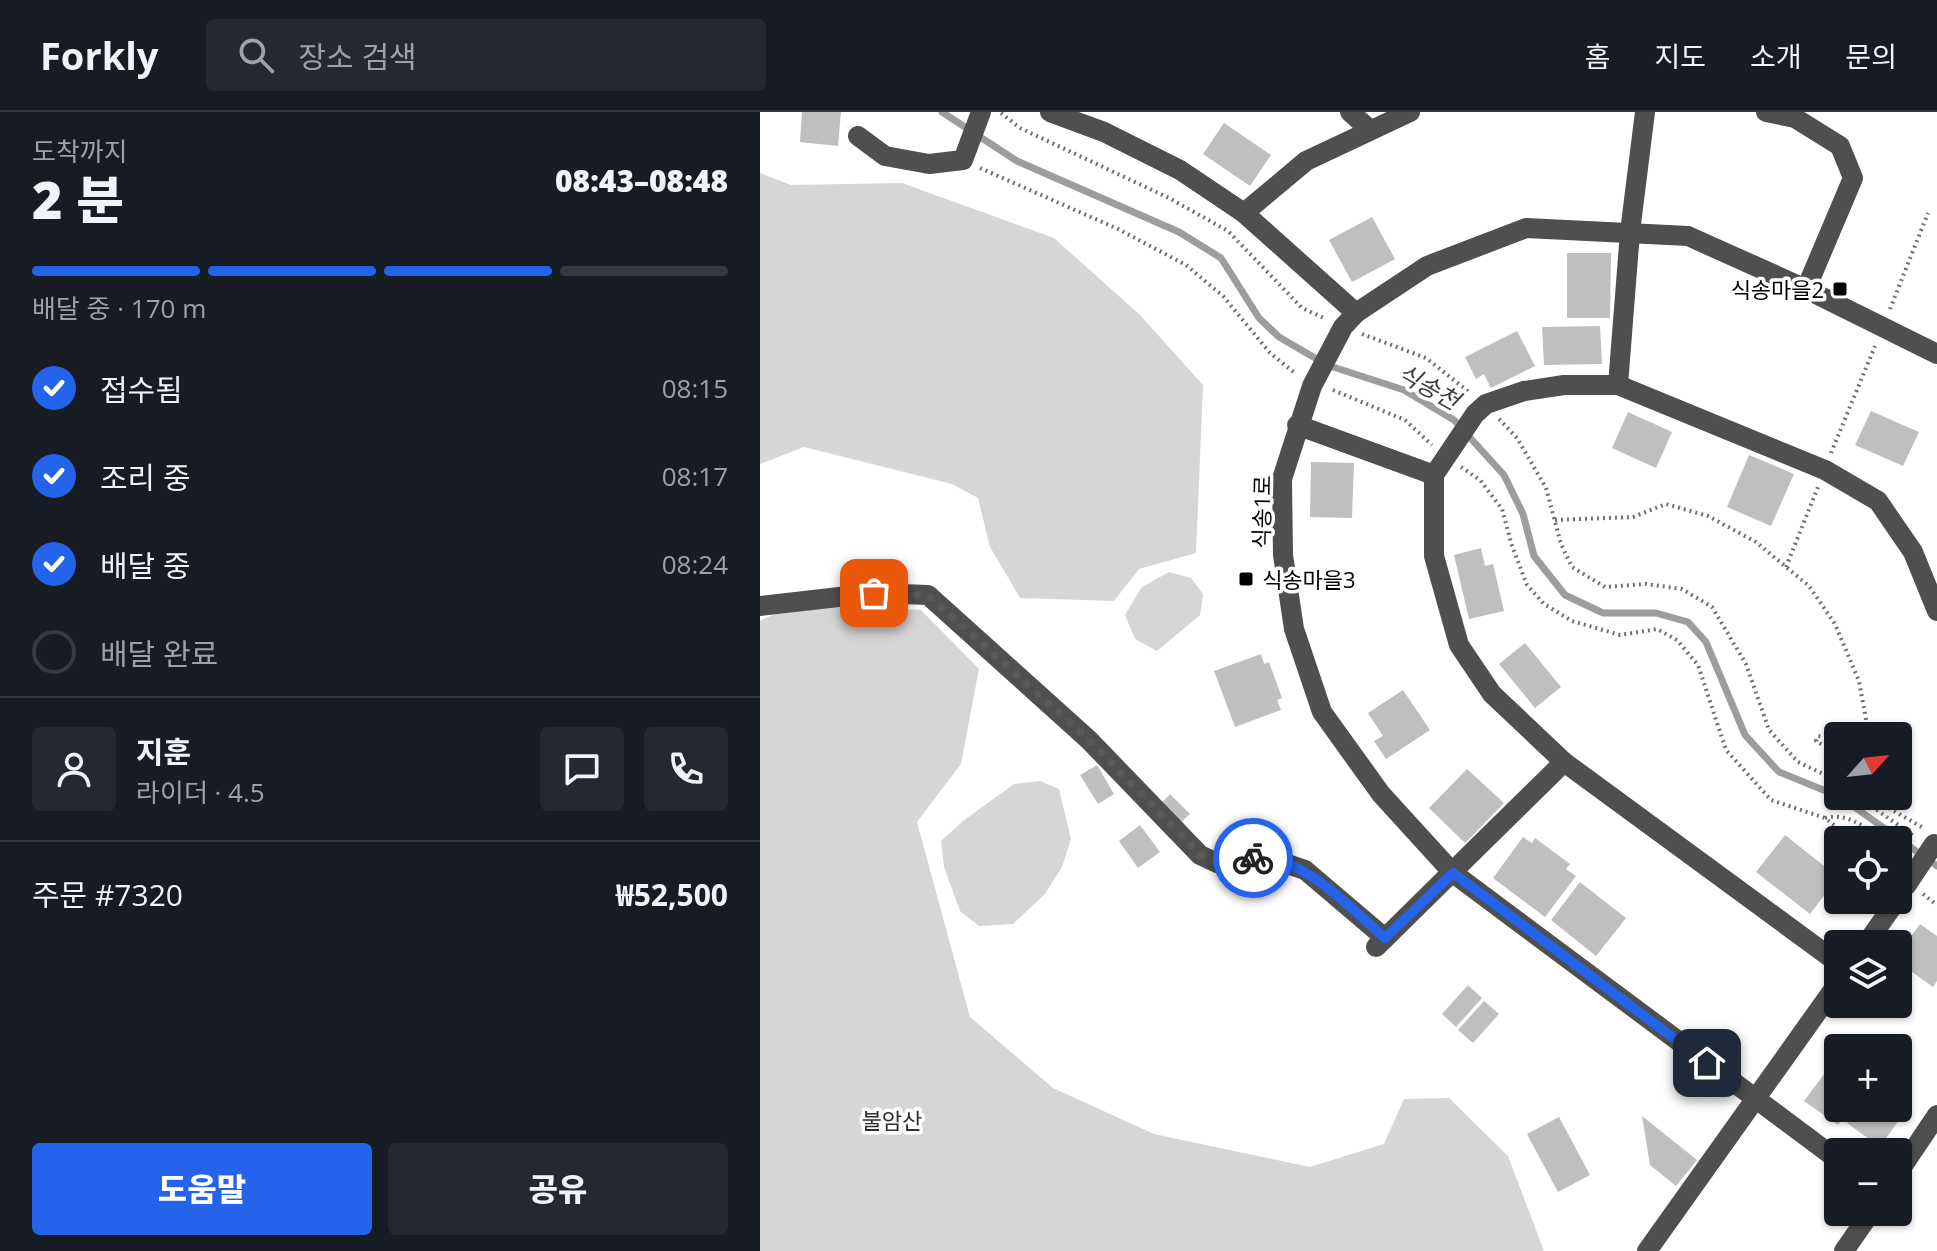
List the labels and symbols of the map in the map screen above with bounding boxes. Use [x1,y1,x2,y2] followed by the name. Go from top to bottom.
[1730,274,1824,304] place label: 식송마을2
[1831,280,1849,298] marker: 식송마을2
[1392,356,1469,418] water label: 식송천
[1245,475,1277,549] street label: 식송1로
[840,559,908,627] pin
[1262,564,1356,594] place label: 식송마을3
[1237,570,1255,588] marker: 식송마을3
[1824,722,1912,810] north arrow
[1213,818,1293,898] courier
[1673,1029,1741,1097] pin
[862,1105,922,1135] park label: 불암산

